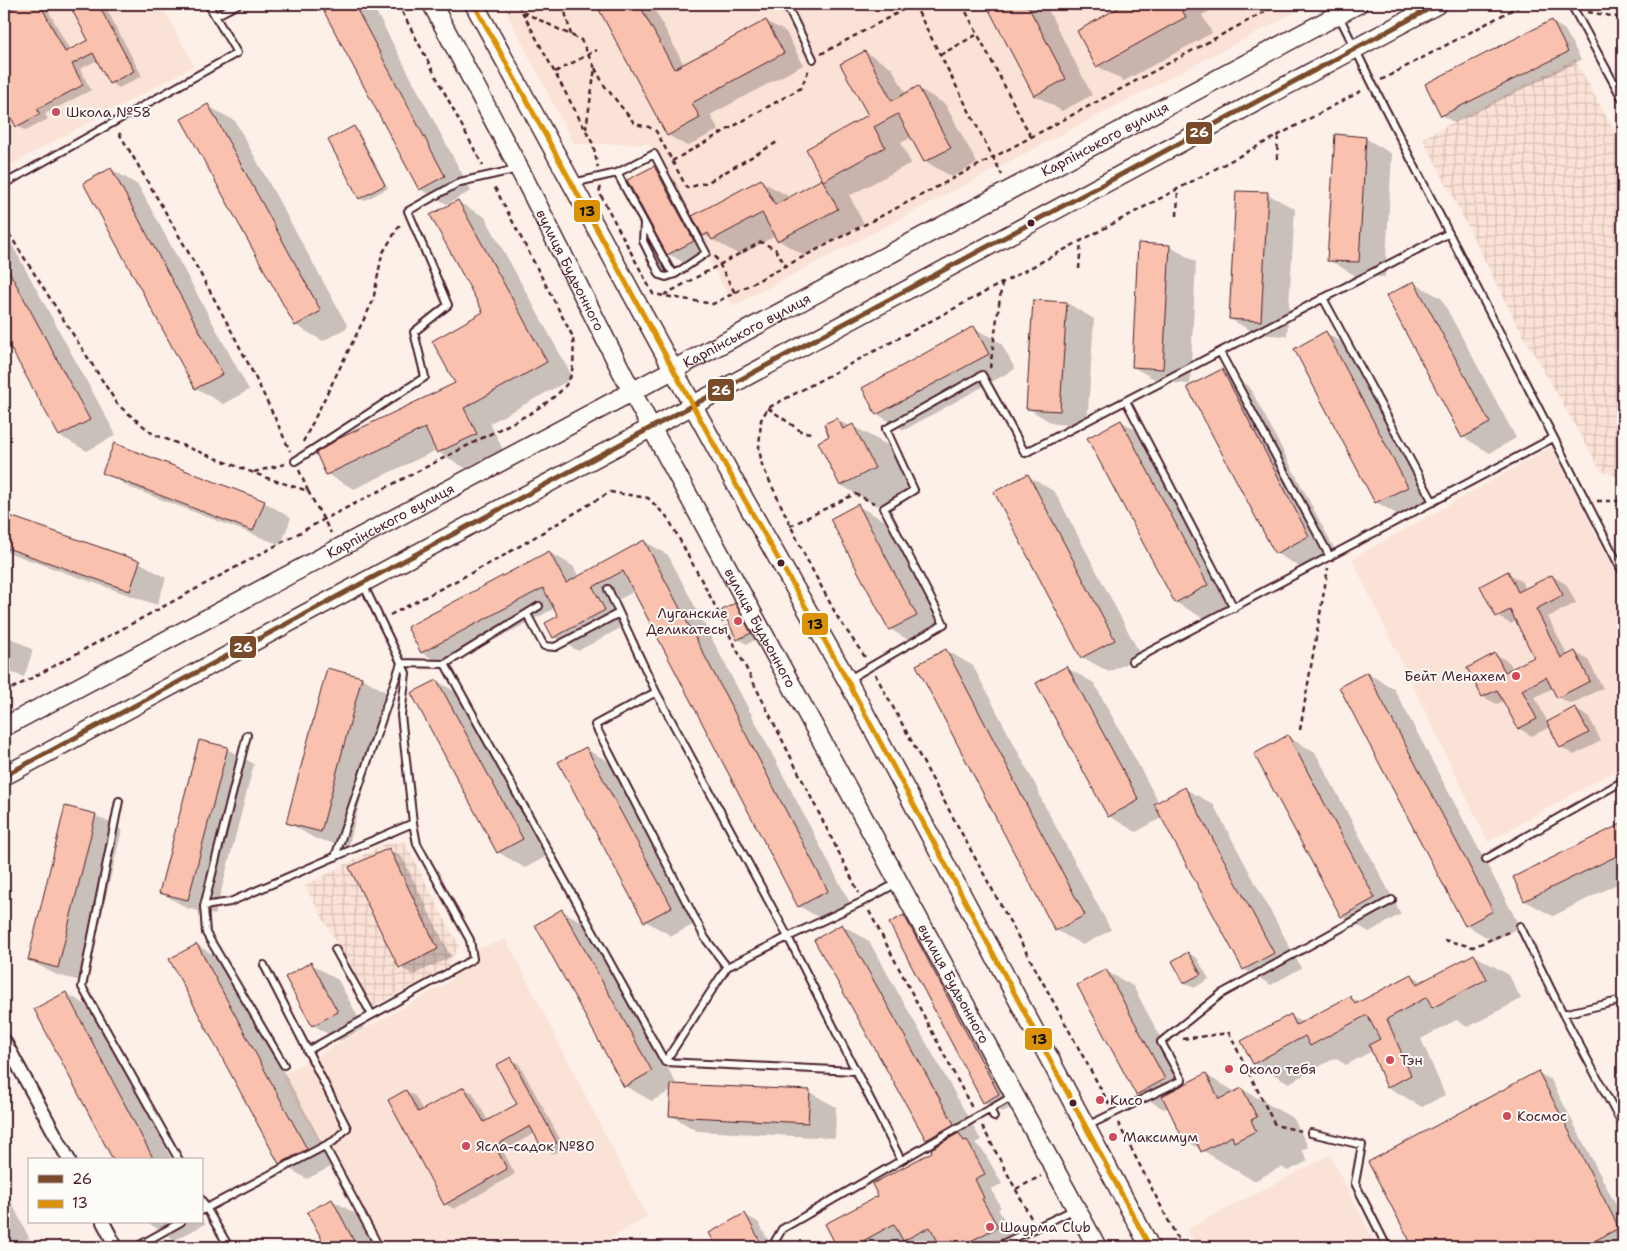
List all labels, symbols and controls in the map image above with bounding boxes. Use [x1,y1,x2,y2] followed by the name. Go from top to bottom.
[1038,98,1172,181] street label: Карпінського вулиця
[66,103,151,121] place label: Школа №58
[50,106,62,118] marker: Школа №58
[1185,121,1213,145] line badge: 26
[1189,123,1209,141] text: 26
[573,199,601,223] line badge: 13
[579,202,595,220] text: 13
[532,206,609,334] street label: вулиця Будьонного
[1026,218,1036,228] unlabelled marker
[680,289,814,372] street label: Карпінського вулиця
[707,378,735,402] line badge: 26
[711,381,731,399] text: 26
[323,479,457,562] street label: Карпінського вулиця
[776,558,786,568] unlabelled marker
[720,565,800,691] street label: вулиця Будьонного
[646,604,728,638] place label: Луганские Деликатесы
[801,612,829,636] line badge: 13
[732,615,744,627] marker: Луганские Деликатесы
[807,615,823,633] text: 13
[229,635,257,659] line badge: 26
[233,638,253,656] text: 26
[1404,667,1506,685] place label: Бейт Менахем
[1510,670,1522,682] marker: Бейт Менахем
[914,921,994,1047] street label: вулиця Будьонного
[1024,1027,1053,1051] line badge: 13
[1031,1030,1047,1048] text: 13
[1400,1051,1423,1069] place label: Тэн
[1384,1054,1396,1066] marker: Тэн
[1239,1060,1316,1078] place label: Около тебя
[1223,1063,1235,1075] marker: Около тебя
[1110,1091,1143,1109] place label: Кисо
[1094,1094,1106,1106] marker: Кисо
[1068,1098,1078,1108] unlabelled marker
[1517,1107,1567,1125] place label: Космос
[1501,1110,1513,1122] marker: Космос
[1123,1128,1198,1146] place label: Максимум
[1107,1131,1119,1143] marker: Максимум
[476,1137,595,1155] place label: Ясла-садок №80
[460,1140,472,1152] marker: Ясла-садок №80
[28,1158,202,1224] legend
[72,1169,92,1189] text: 26
[72,1193,88,1213] text: 13
[1000,1218,1091,1236] place label: Шаурма Club
[984,1221,996,1233] marker: Шаурма Club

